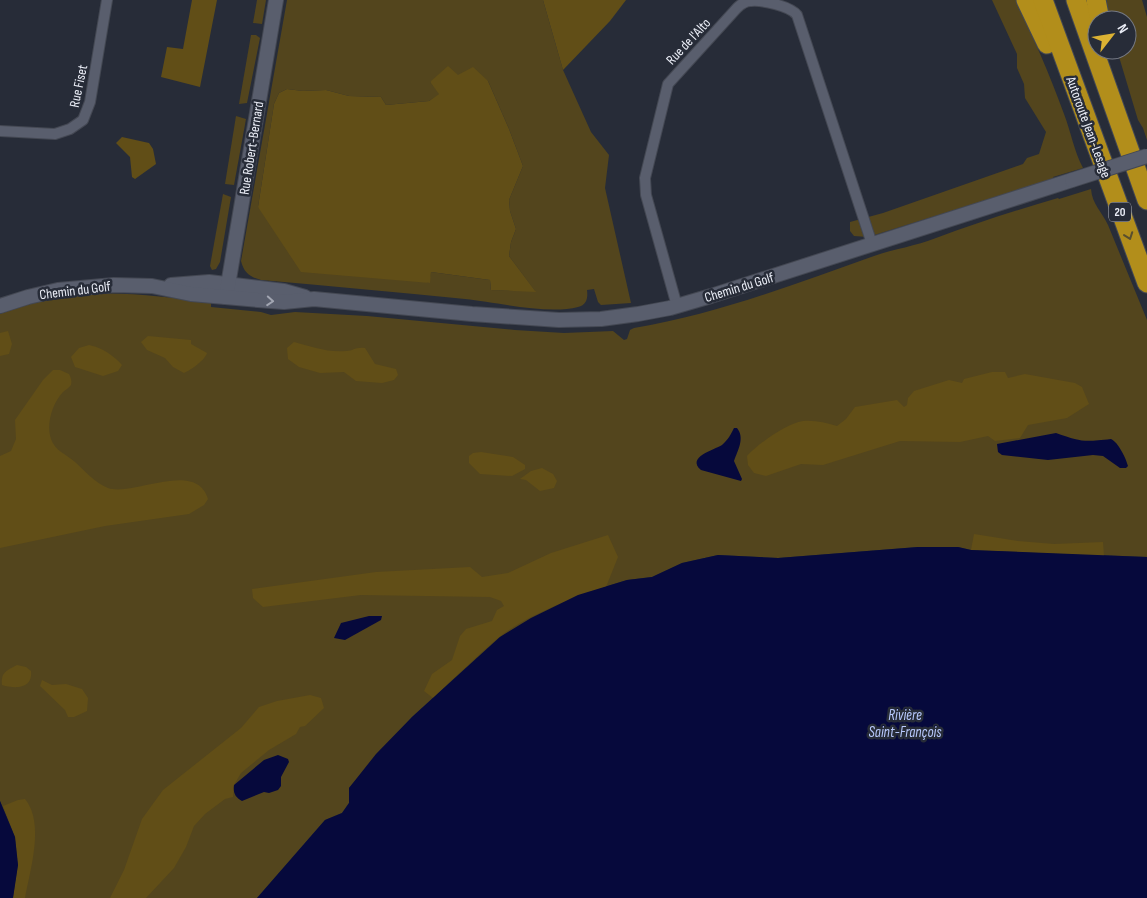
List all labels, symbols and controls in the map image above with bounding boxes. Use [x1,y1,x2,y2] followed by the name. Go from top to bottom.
[1087,10,1137,60] north arrow
[663,14,714,68] street label: Rue de l'Alto
[1114,21,1132,36] text: N
[66,63,91,109] street label: Rue Fiset
[1062,73,1115,180] street label: Autoroute Jean-Lesage
[236,100,267,196] street label: Rue Robert-Bernard
[1109,202,1131,222] road number: 20
[1123,231,1133,239] one-way arrow
[702,269,777,306] street label: Chemin du Golf
[38,278,113,303] street label: Chemin du Golf
[267,295,275,306] one-way arrow
[869,706,942,742] water label: Rivière Saint-François

